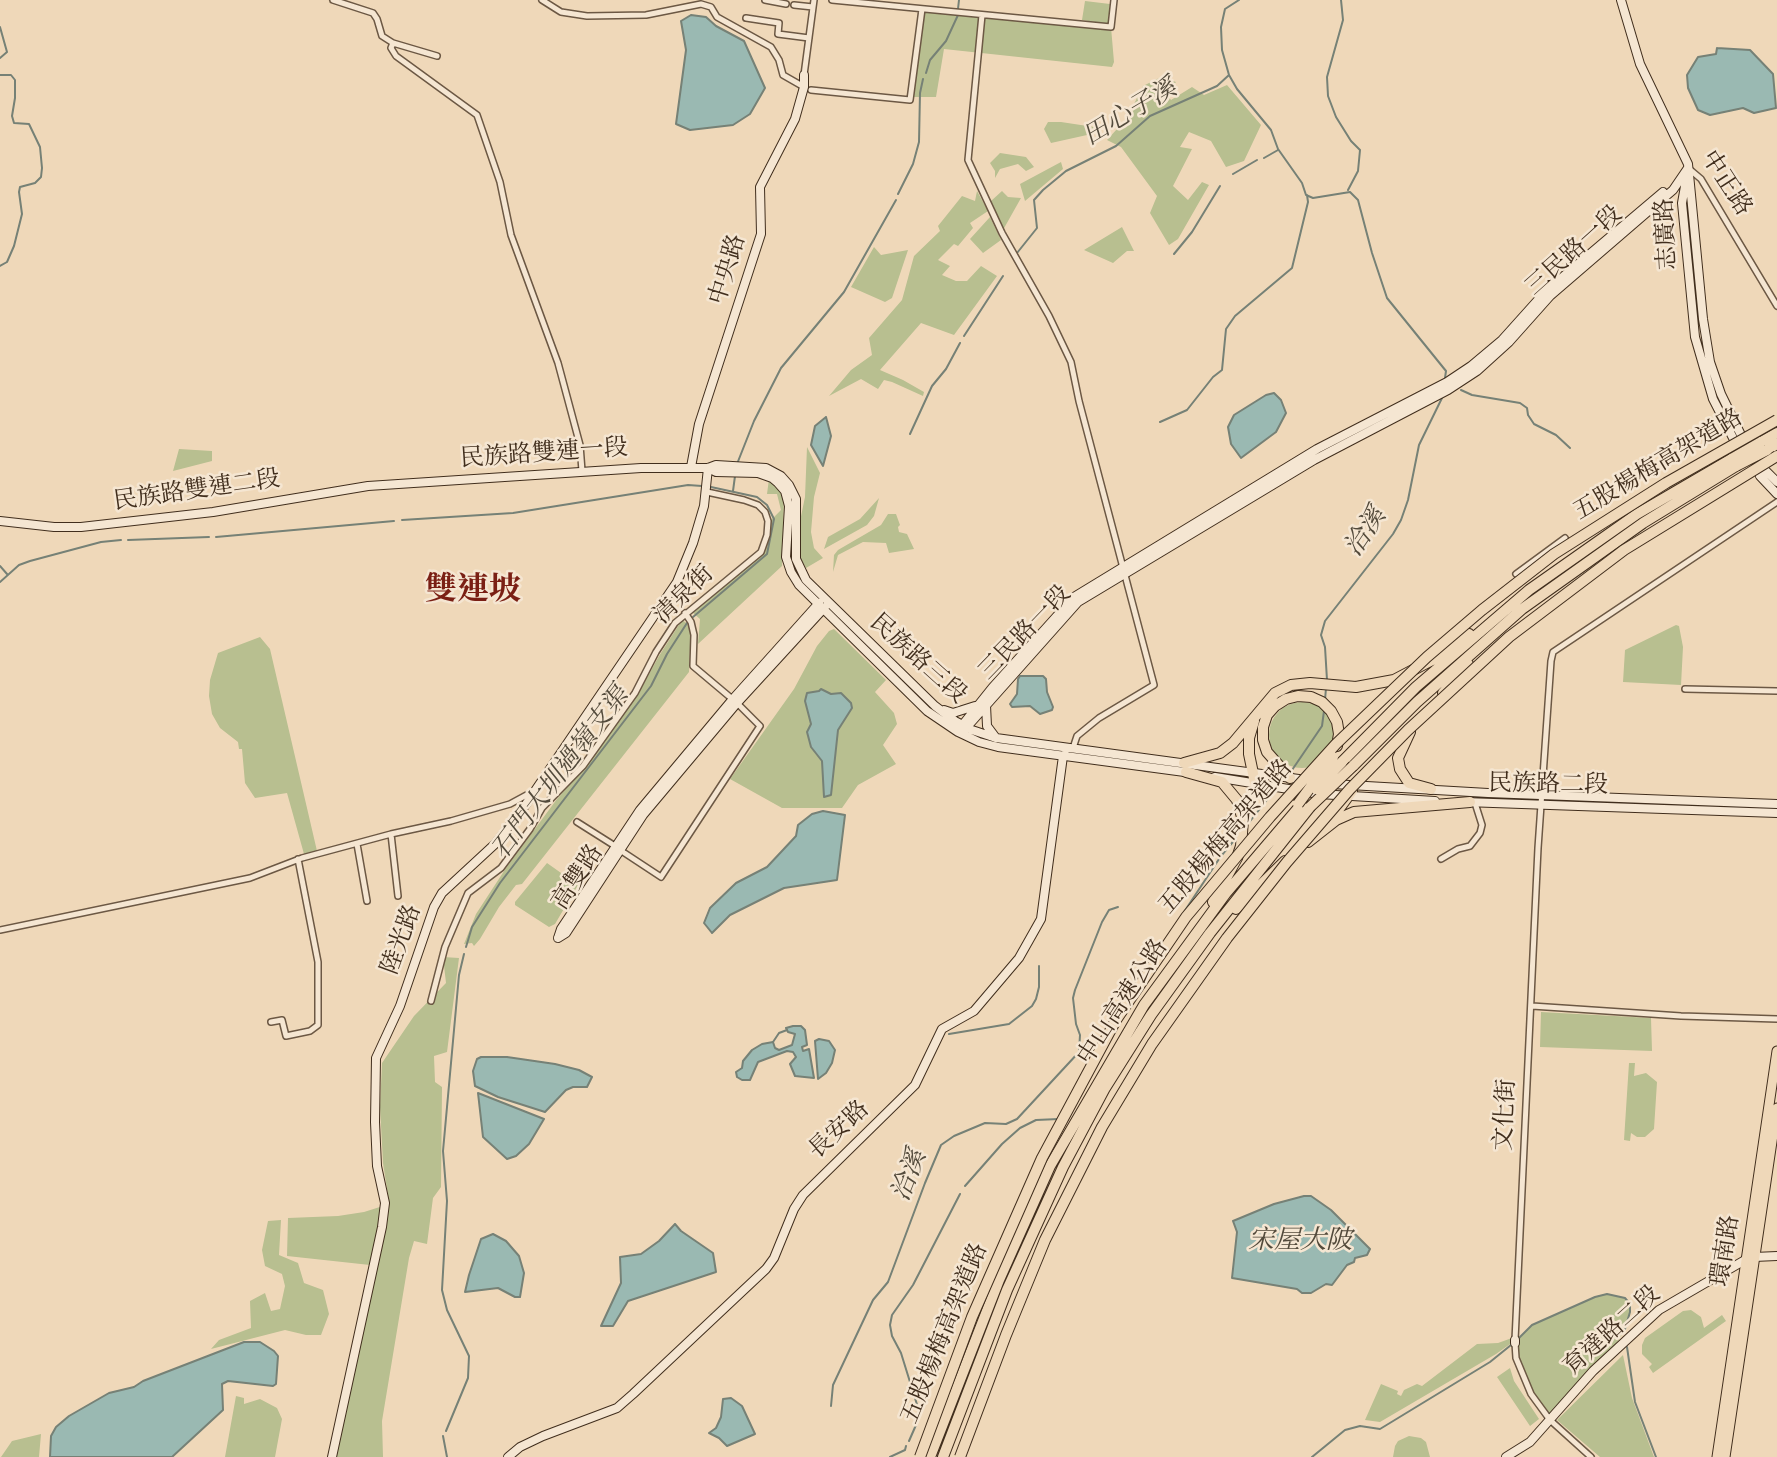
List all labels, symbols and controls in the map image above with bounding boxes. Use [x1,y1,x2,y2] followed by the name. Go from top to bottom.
[1078,74,1184,154] water label: 田心子溪
[1693,146,1757,222] street label: 中正路
[1652,197,1684,271] street label: 志廣路
[1521,201,1629,303] street label: 三民路一段
[705,231,753,309] street label: 中央路
[1569,404,1749,528] street label: 五股楊梅高架道路
[459,435,629,475] street label: 民族路雙連一段
[112,466,282,518] street label: 民族路雙連二段
[1340,503,1394,563] water label: 洽溪
[649,561,721,631] street label: 清泉街
[425,573,521,611] district label: 雙連坡
[974,581,1078,687] street label: 三民路一段
[863,609,971,711] street label: 民族路三段
[487,682,637,866] water label: 石門大圳過嶺支渠
[1154,755,1300,921] street label: 五股楊梅高架道路
[1488,771,1608,801] street label: 民族路二段
[547,840,611,916] street label: 高雙路
[377,901,429,979] street label: 陸光路
[1073,935,1175,1071] street label: 中山高速公路
[1491,1078,1523,1152] street label: 文化街
[804,1096,876,1166] street label: 長安路
[887,1146,935,1206] water label: 洽溪
[1707,1213,1747,1289] street label: 環南路
[1248,1227,1352,1259] water label: 宋屋大陂
[897,1240,995,1428] street label: 五股楊梅高架道路
[1559,1281,1667,1383] street label: 育達路二段

